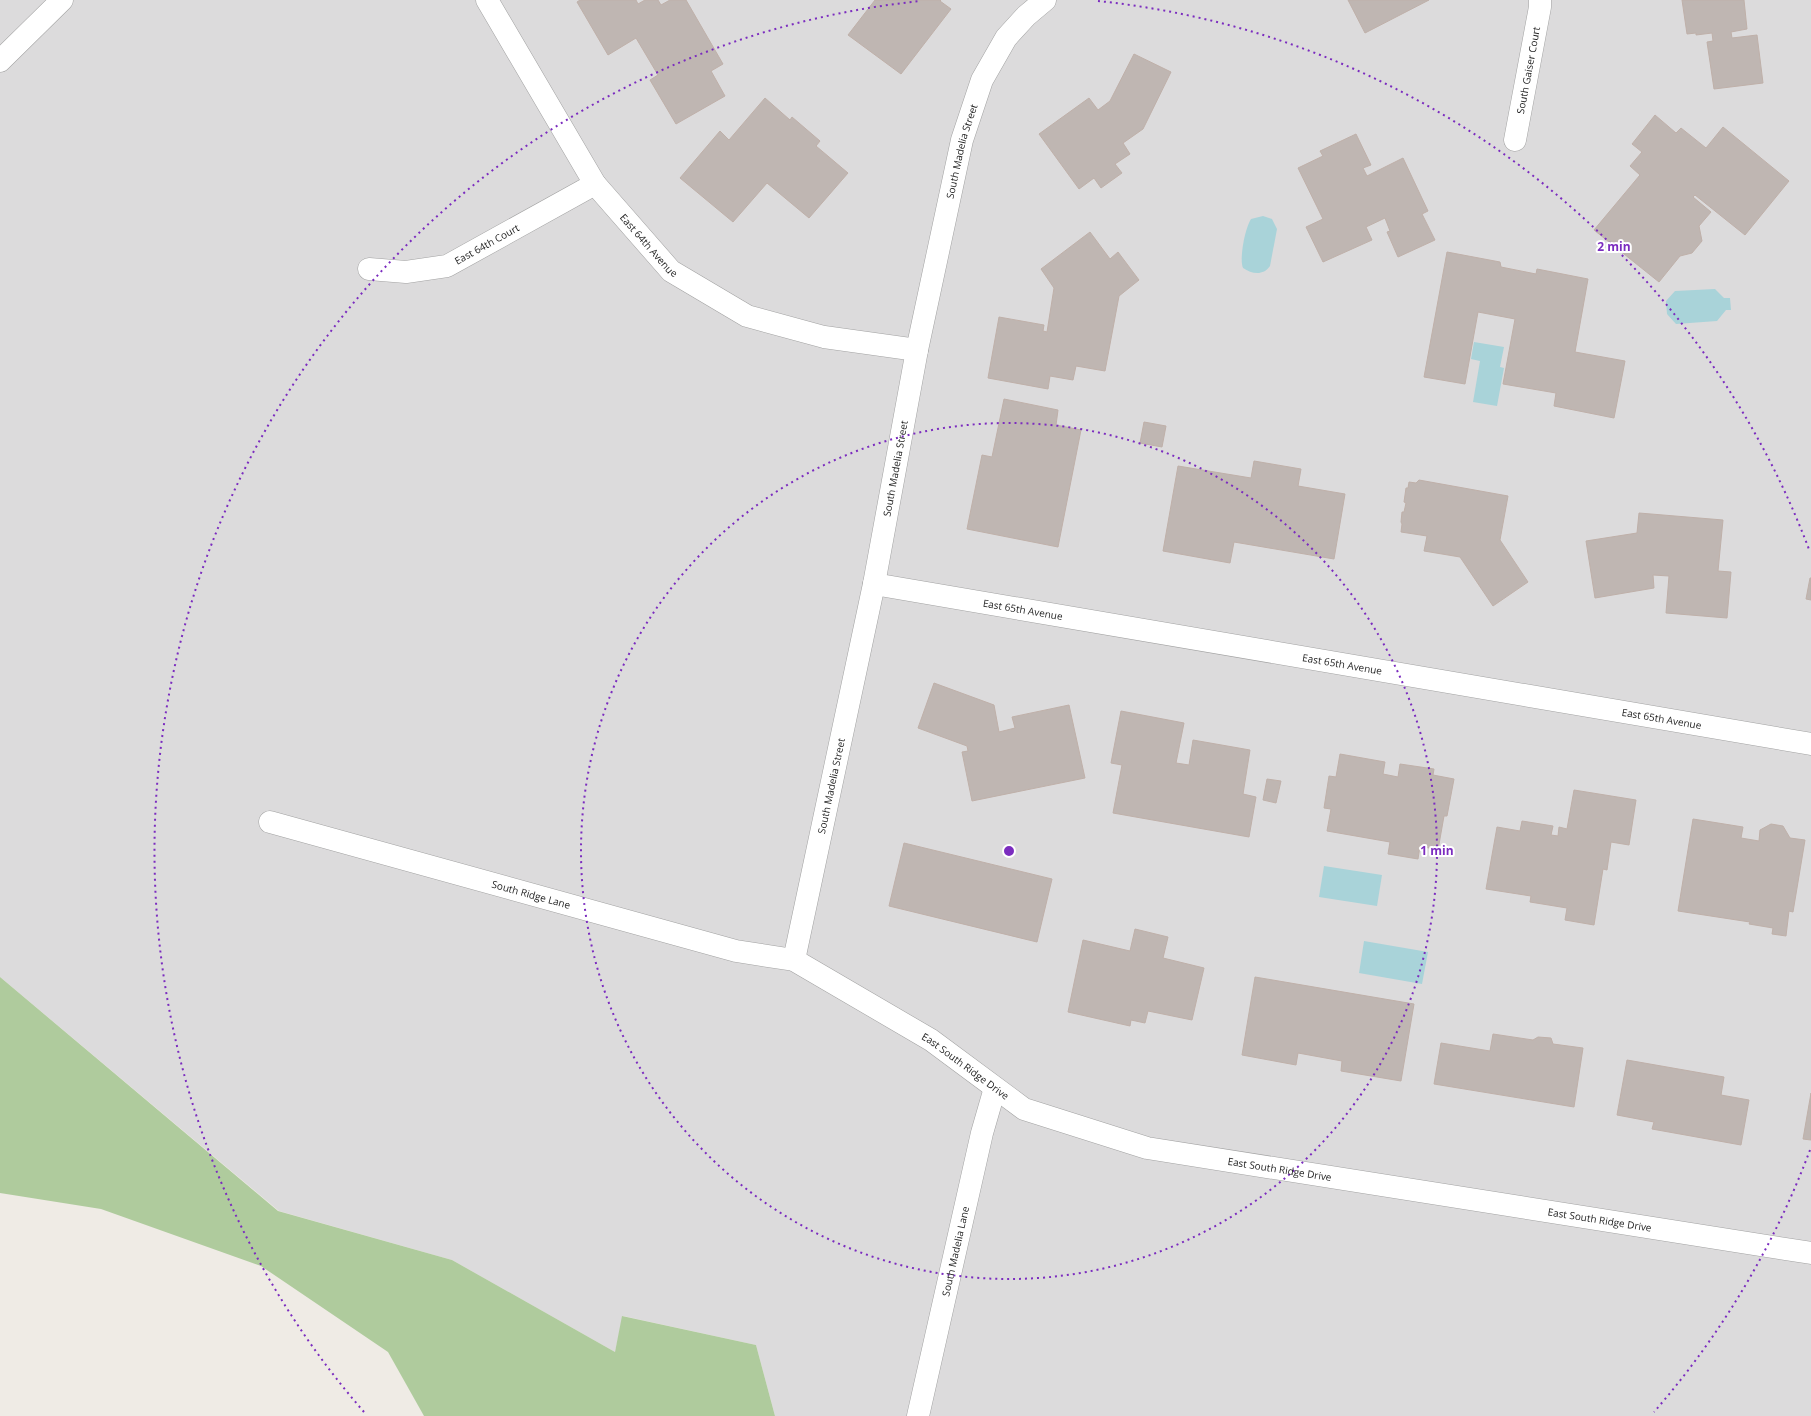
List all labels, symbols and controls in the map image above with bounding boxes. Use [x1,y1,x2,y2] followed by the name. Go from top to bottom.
[1513,25,1543,115] street label: South Gaiser Court
[943,102,981,200] street label: South Madelia Street
[617,210,680,281] street label: East 64th Avenue
[452,220,522,268] street label: East 64th Court
[1597,238,1631,255] text: 2 min
[880,419,911,518] street label: South Madelia Street
[982,596,1064,623] street label: East 65th Avenue
[1301,650,1384,678] street label: East 65th Avenue
[1621,705,1703,732] street label: East 65th Avenue
[814,736,848,835] street label: South Madelia Street
[1420,842,1454,859] text: 1 min
[1002,844,1016,858] centre of rings
[490,877,572,912] street label: South Ridge Lane
[919,1029,1012,1103] street label: East South Ridge Drive
[1227,1154,1333,1184] street label: East South Ridge Drive
[938,1204,972,1298] street label: South Madelia Lane
[1547,1204,1653,1235] street label: East South Ridge Drive

